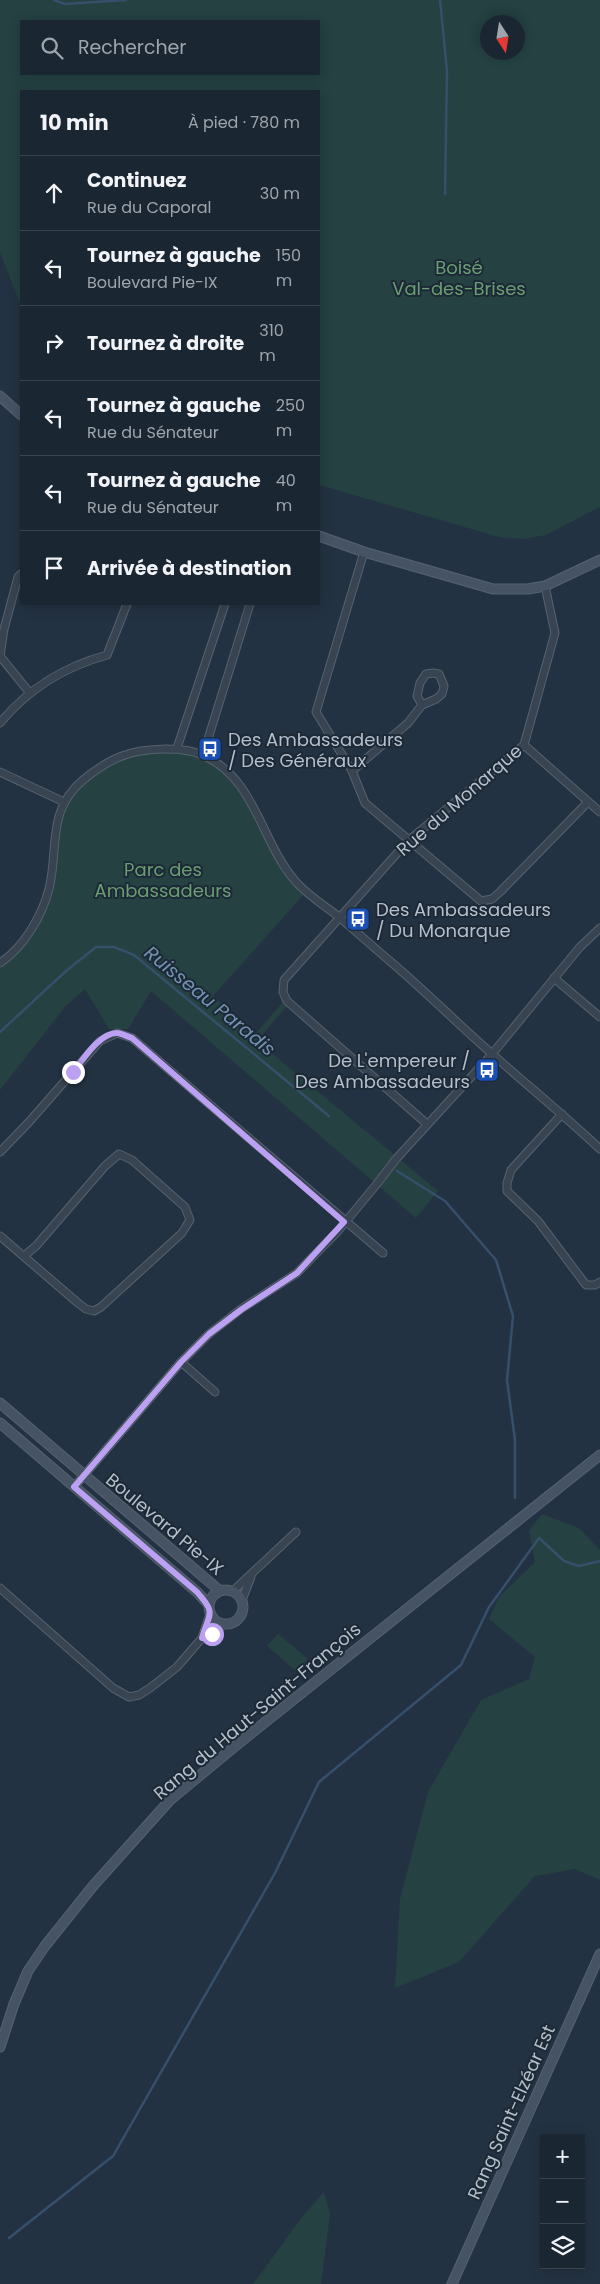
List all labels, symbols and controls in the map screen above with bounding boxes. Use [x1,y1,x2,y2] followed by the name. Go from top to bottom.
[480,15,525,60] north arrow
[20,20,320,75] search box
[38,34,66,62] icon: search
[78,34,186,61] text: Rechercher
[40,108,109,137] text: 10 min
[188,111,300,134] text: À pied · 780 m
[87,167,186,194] text: Continuez
[40,179,68,207] icon: ahead
[260,182,300,205] text: 30 m
[87,196,211,219] text: Rue du Caporal
[87,242,261,269] text: Tournez à gauche
[276,244,301,292] text: 150 m
[40,254,68,282] icon: left
[392,255,526,301] park label: Boisé Val-des-Brises
[87,271,218,294] text: Boulevard Pie-IX
[259,319,284,367] text: 310 m
[40,329,68,357] icon: right
[87,330,244,357] text: Tournez à droite
[87,392,261,419] text: Tournez à gauche
[276,394,305,442] text: 250 m
[40,404,68,432] icon: left
[87,421,219,444] text: Rue du Sénateur
[87,467,261,494] text: Tournez à gauche
[276,469,296,517] text: 40 m
[40,479,68,507] icon: left
[87,496,219,519] text: Rue du Sénateur
[40,554,68,582] icon: arrive
[87,555,292,582] text: Arrivée à destination
[228,727,403,773] place label: Des Ambassadeurs / Des Généraux
[197,736,223,762] bus stop icon: Des Ambassadeurs / Des Généraux
[391,738,527,862] street label: Rue du Monarque
[95,857,231,903] park label: Parc des Ambassadeurs
[376,897,551,943] place label: Des Ambassadeurs / Du Monarque
[345,906,371,932] bus stop icon: Des Ambassadeurs / Du Monarque
[139,940,281,1062] water label: Ruisseau Paradis
[295,1048,470,1094] place label: De L'empereur / Des Ambassadeurs
[474,1057,500,1083] bus stop icon: De L'empereur / Des Ambassadeurs
[62,1061,85,1084] route end
[101,1467,229,1581] street label: Boulevard Pie-IX
[148,1617,366,1805] street label: Rang du Haut-Saint-François
[201,1623,224,1646] route start
[461,2021,561,2203] street label: Rang Saint-Elzéar Est
[540,2134,585,2269] map controls
[540,2134,585,2179] button: +
[540,2179,585,2224] button: −
[540,2224,585,2269] button: layers

